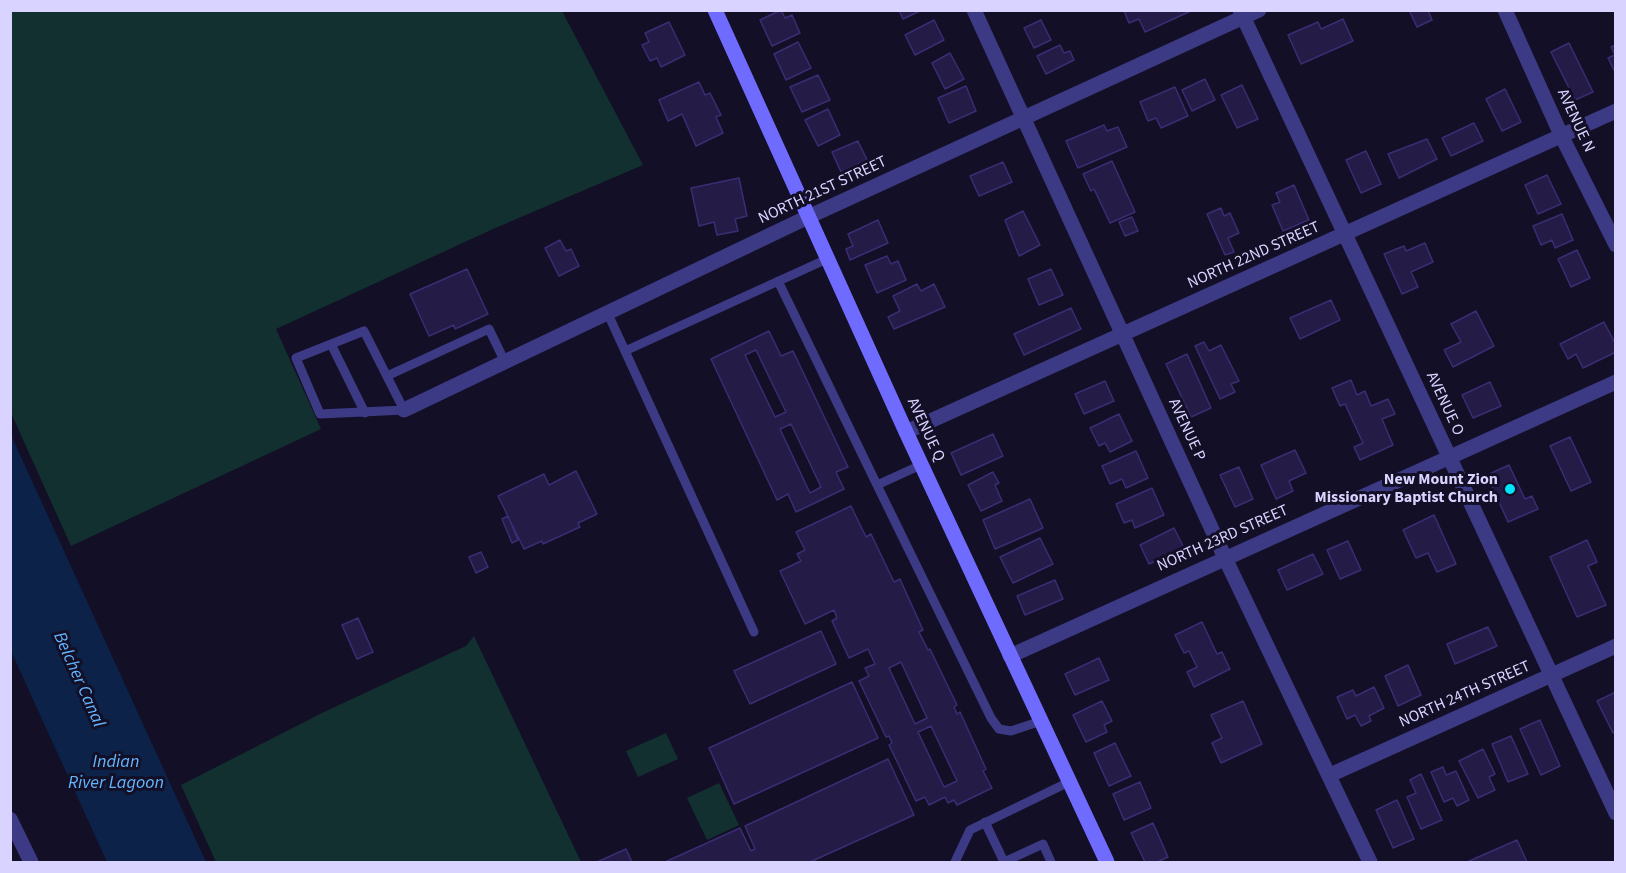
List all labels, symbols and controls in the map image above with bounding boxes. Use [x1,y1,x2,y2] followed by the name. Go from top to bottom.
[1552,86,1598,156] street label: AVENUE N
[756,153,890,229] street label: NORTH 21ST STREET
[1185,218,1323,294] street label: NORTH 22ND STREET
[1421,369,1467,439] street label: AVENUE O
[902,395,948,465] street label: AVENUE Q
[1163,396,1209,464] street label: AVENUE P
[1314,470,1498,508] place label: New Mount Zion Missionary Baptist Church
[1503,482,1517,496] marker: New Mount Zion Missionary Baptist Church
[1154,501,1292,577] street label: NORTH 23RD STREET
[47,629,109,731] water label: Belcher Canal
[1396,657,1534,733] street label: NORTH 24TH STREET
[68,752,164,795] water label: Indian River Lagoon

